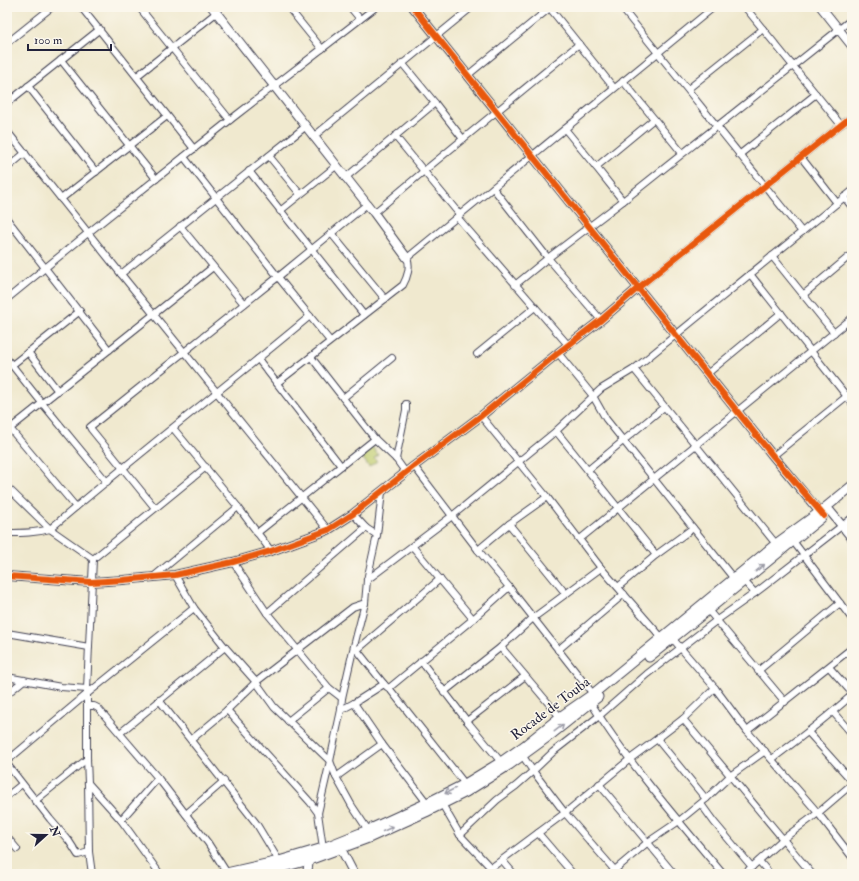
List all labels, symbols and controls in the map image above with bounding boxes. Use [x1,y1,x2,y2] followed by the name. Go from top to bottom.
[28,26,111,52] scale bar
[34,33,63,48] text: 100 m
[754,564,765,573] one-way arrow
[507,673,593,744] street label: Rocade de Touba
[554,723,565,732] one-way arrow
[444,788,456,796] one-way arrow
[26,815,66,855] north arrow
[47,824,63,840] text: N
[381,825,393,832] one-way arrow

